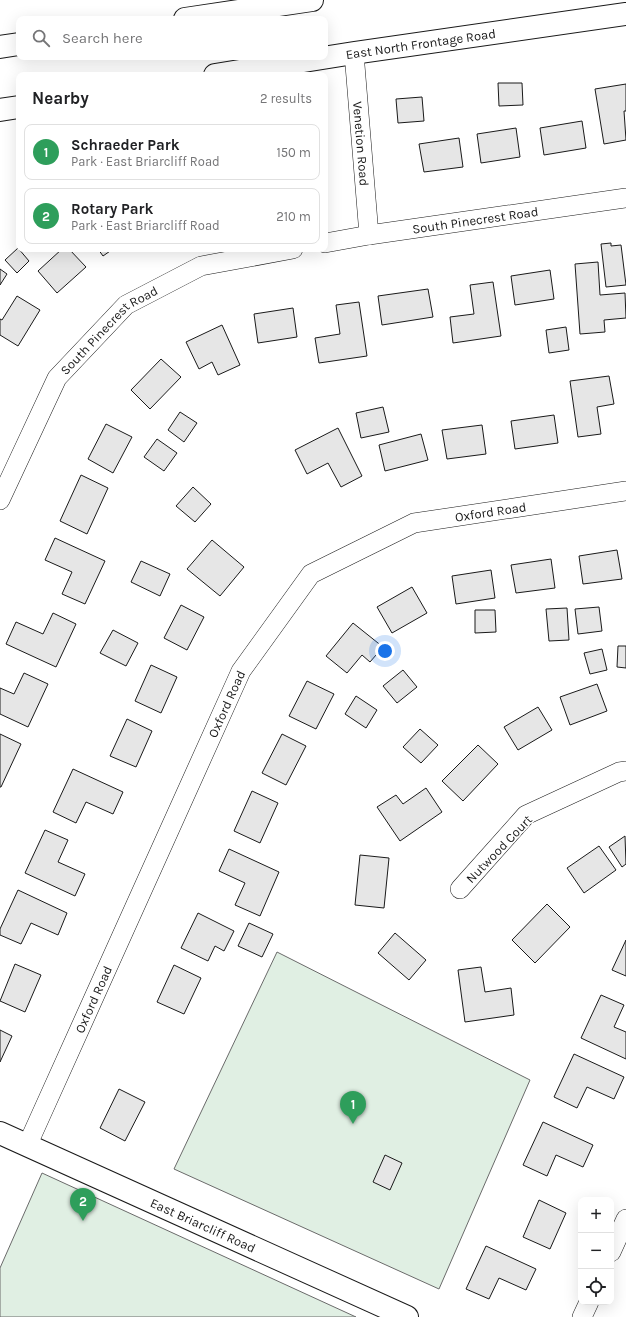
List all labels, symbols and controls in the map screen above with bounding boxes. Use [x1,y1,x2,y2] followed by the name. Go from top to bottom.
[16,16,328,60] search box
[344,25,497,62] street label: East North Frontage Road
[30,27,52,49] icon: search
[62,29,143,47] text: Search here
[32,88,89,108] text: Nearby
[260,91,312,106] text: 2 results
[351,101,372,187] street label: Venetion Road
[71,136,180,154] text: Schraeder Park
[44,145,48,160] text: 1
[276,145,311,160] text: 150 m
[71,154,220,169] text: Park · East Briarcliff Road
[71,200,153,218] text: Rotary Park
[411,203,539,236] street label: South Pinecrest Road
[42,209,50,224] text: 2
[276,209,311,224] text: 210 m
[71,218,220,233] text: Park · East Briarcliff Road
[57,282,160,378] street label: South Pinecrest Road
[454,499,527,524] street label: Oxford Road
[375,641,395,661] your location
[205,668,248,740] street label: Oxford Road
[463,812,535,886] street label: Nutwood Court
[71,963,115,1035] street label: Oxford Road
[340,1091,366,1124] pin: 1
[70,1188,96,1221] pin: 2
[148,1195,258,1255] street label: East Briarcliff Road
[578,1197,614,1305] map controls
[578,1197,614,1233] button: +
[578,1233,614,1269] button: −
[578,1269,614,1305] button: locate

